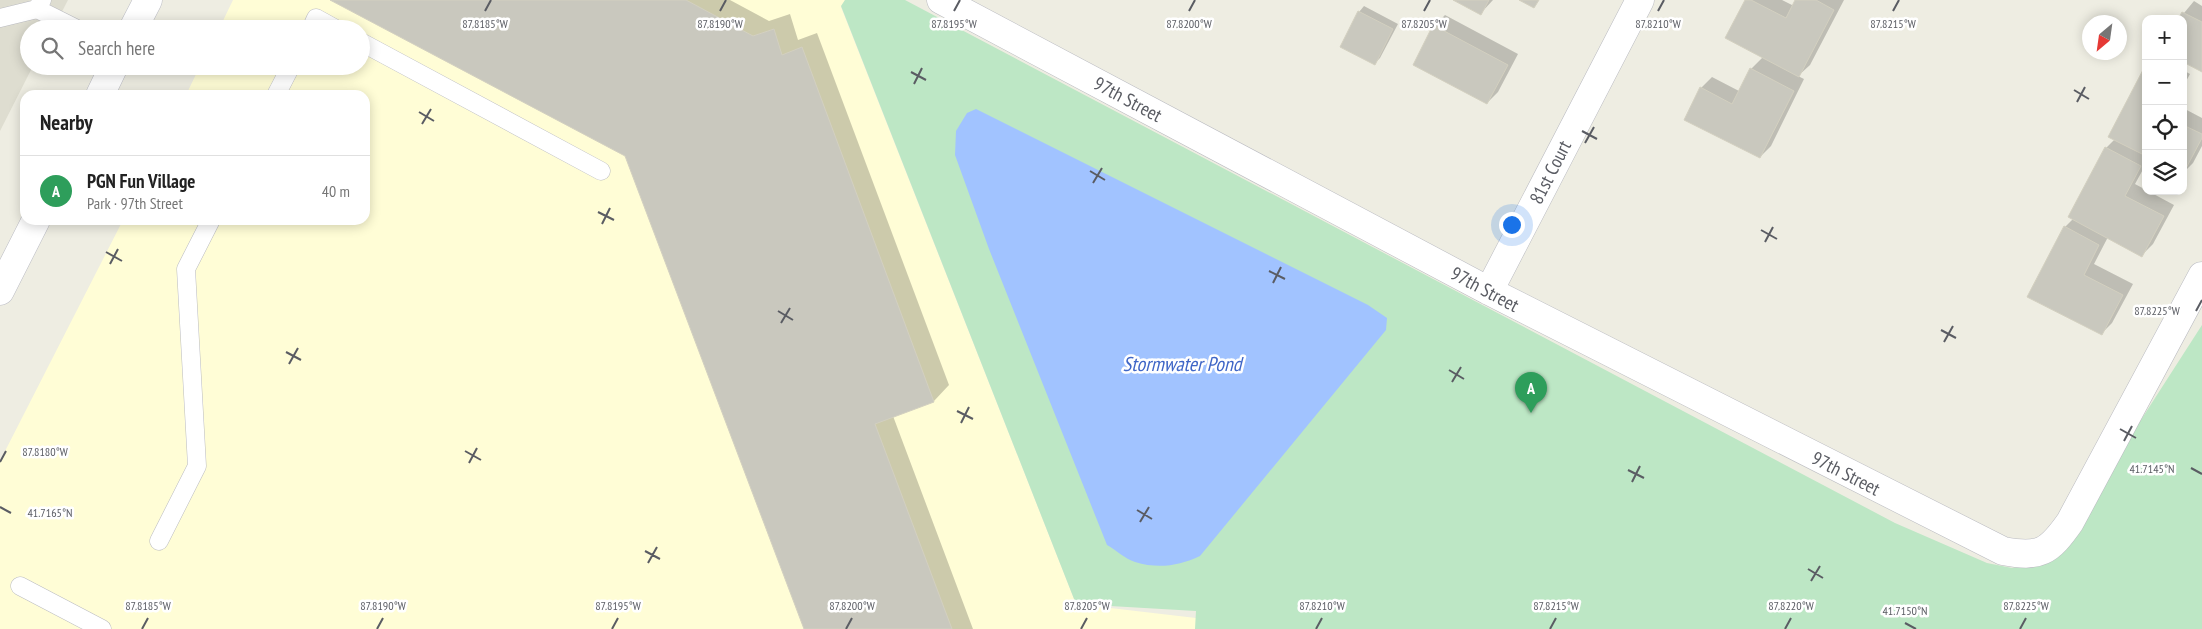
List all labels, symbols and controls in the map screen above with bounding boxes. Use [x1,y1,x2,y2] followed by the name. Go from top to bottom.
[2082,15,2127,60] north arrow
[2142,15,2187,195] map controls
[2142,15,2187,60] button: +
[462,16,508,31] text: 87.8185°W
[697,16,743,31] text: 87.8190°W
[931,16,977,31] text: 87.8195°W
[1166,16,1212,31] text: 87.8200°W
[1401,16,1447,31] text: 87.8205°W
[1635,16,1681,31] text: 87.8210°W
[1870,16,1916,31] text: 87.8215°W
[20,20,370,75] search box
[38,34,66,62] icon: search
[78,36,155,60] text: Search here
[2142,60,2187,105] button: −
[1090,71,1167,127] street label: 97th Street
[2142,105,2187,150] button: locate
[40,109,93,136] text: Nearby
[1524,135,1577,208] street label: 81st Court
[2142,150,2187,195] button: layers
[87,169,195,193] text: PGN Fun Village
[52,181,60,201] text: A
[322,181,350,201] text: 40 m
[87,193,183,213] text: Park · 97th Street
[1499,212,1525,238] your location
[1447,261,1524,317] street label: 97th Street
[2134,303,2180,318] text: 87.8225°W
[1123,351,1244,377] water label: Stormwater Pond
[1515,372,1547,413] pin: A
[22,444,68,459] text: 87.8180°W
[1808,446,1885,501] street label: 97th Street
[2129,461,2175,476] text: 41.7145°N
[27,505,73,520] text: 41.7165°N
[125,598,171,613] text: 87.8185°W
[360,598,406,613] text: 87.8190°W
[595,598,641,613] text: 87.8195°W
[829,598,875,613] text: 87.8200°W
[1064,598,1110,613] text: 87.8205°W
[1299,598,1345,613] text: 87.8210°W
[1533,598,1579,613] text: 87.8215°W
[1768,598,1814,613] text: 87.8220°W
[2003,598,2049,613] text: 87.8225°W
[1882,603,1928,618] text: 41.7150°N

